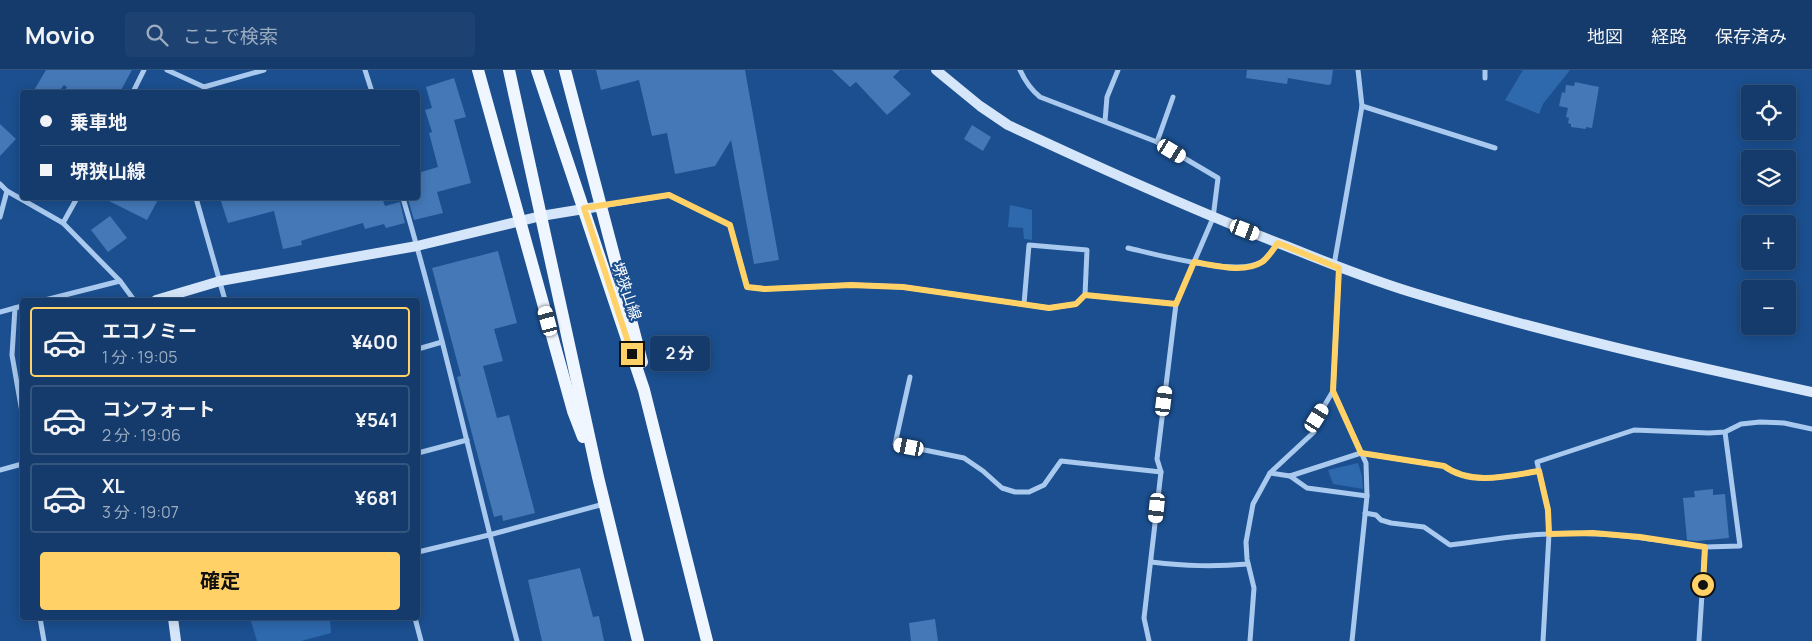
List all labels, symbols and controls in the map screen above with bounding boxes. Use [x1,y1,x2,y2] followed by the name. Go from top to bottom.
[125,12,475,57] search box
[25,18,95,51] text: Movio
[143,21,171,49] icon: search
[183,23,278,49] text: ここで検索
[1587,24,1623,48] text: 地図
[1651,24,1687,48] text: 経路
[1715,24,1787,48] text: 保存済み
[1741,85,1796,335] map controls
[1741,85,1796,140] button: locate
[70,109,127,135] text: 乗車地
[1155,137,1188,165] car
[1741,150,1796,205] button: layers
[70,158,146,184] text: 堺狭山線
[1741,215,1796,270] button: +
[1228,218,1261,242] car
[607,259,647,323] street label: 堺狭山線
[1741,280,1796,335] button: −
[536,305,559,337] car
[102,318,197,344] text: エコノミー
[42,320,87,365] icon: car
[351,329,398,355] text: ¥400
[650,336,710,372] callout: 2 分
[666,342,694,364] text: 2 分
[621,343,643,365] route end
[102,346,177,368] text: 1 分 · 19:05
[1154,385,1173,417] car
[102,396,215,422] text: コンフォート
[42,398,87,443] icon: car
[1302,401,1331,435] car
[355,407,398,433] text: ¥541
[102,424,181,446] text: 2 分 · 19:06
[892,437,925,457] car
[102,473,125,499] text: XL
[42,476,87,521] icon: car
[355,485,398,511] text: ¥681
[1147,492,1166,524] car
[102,501,179,523] text: 3 分 · 19:07
[40,552,400,610] button: 確定
[1692,574,1714,596] route start

